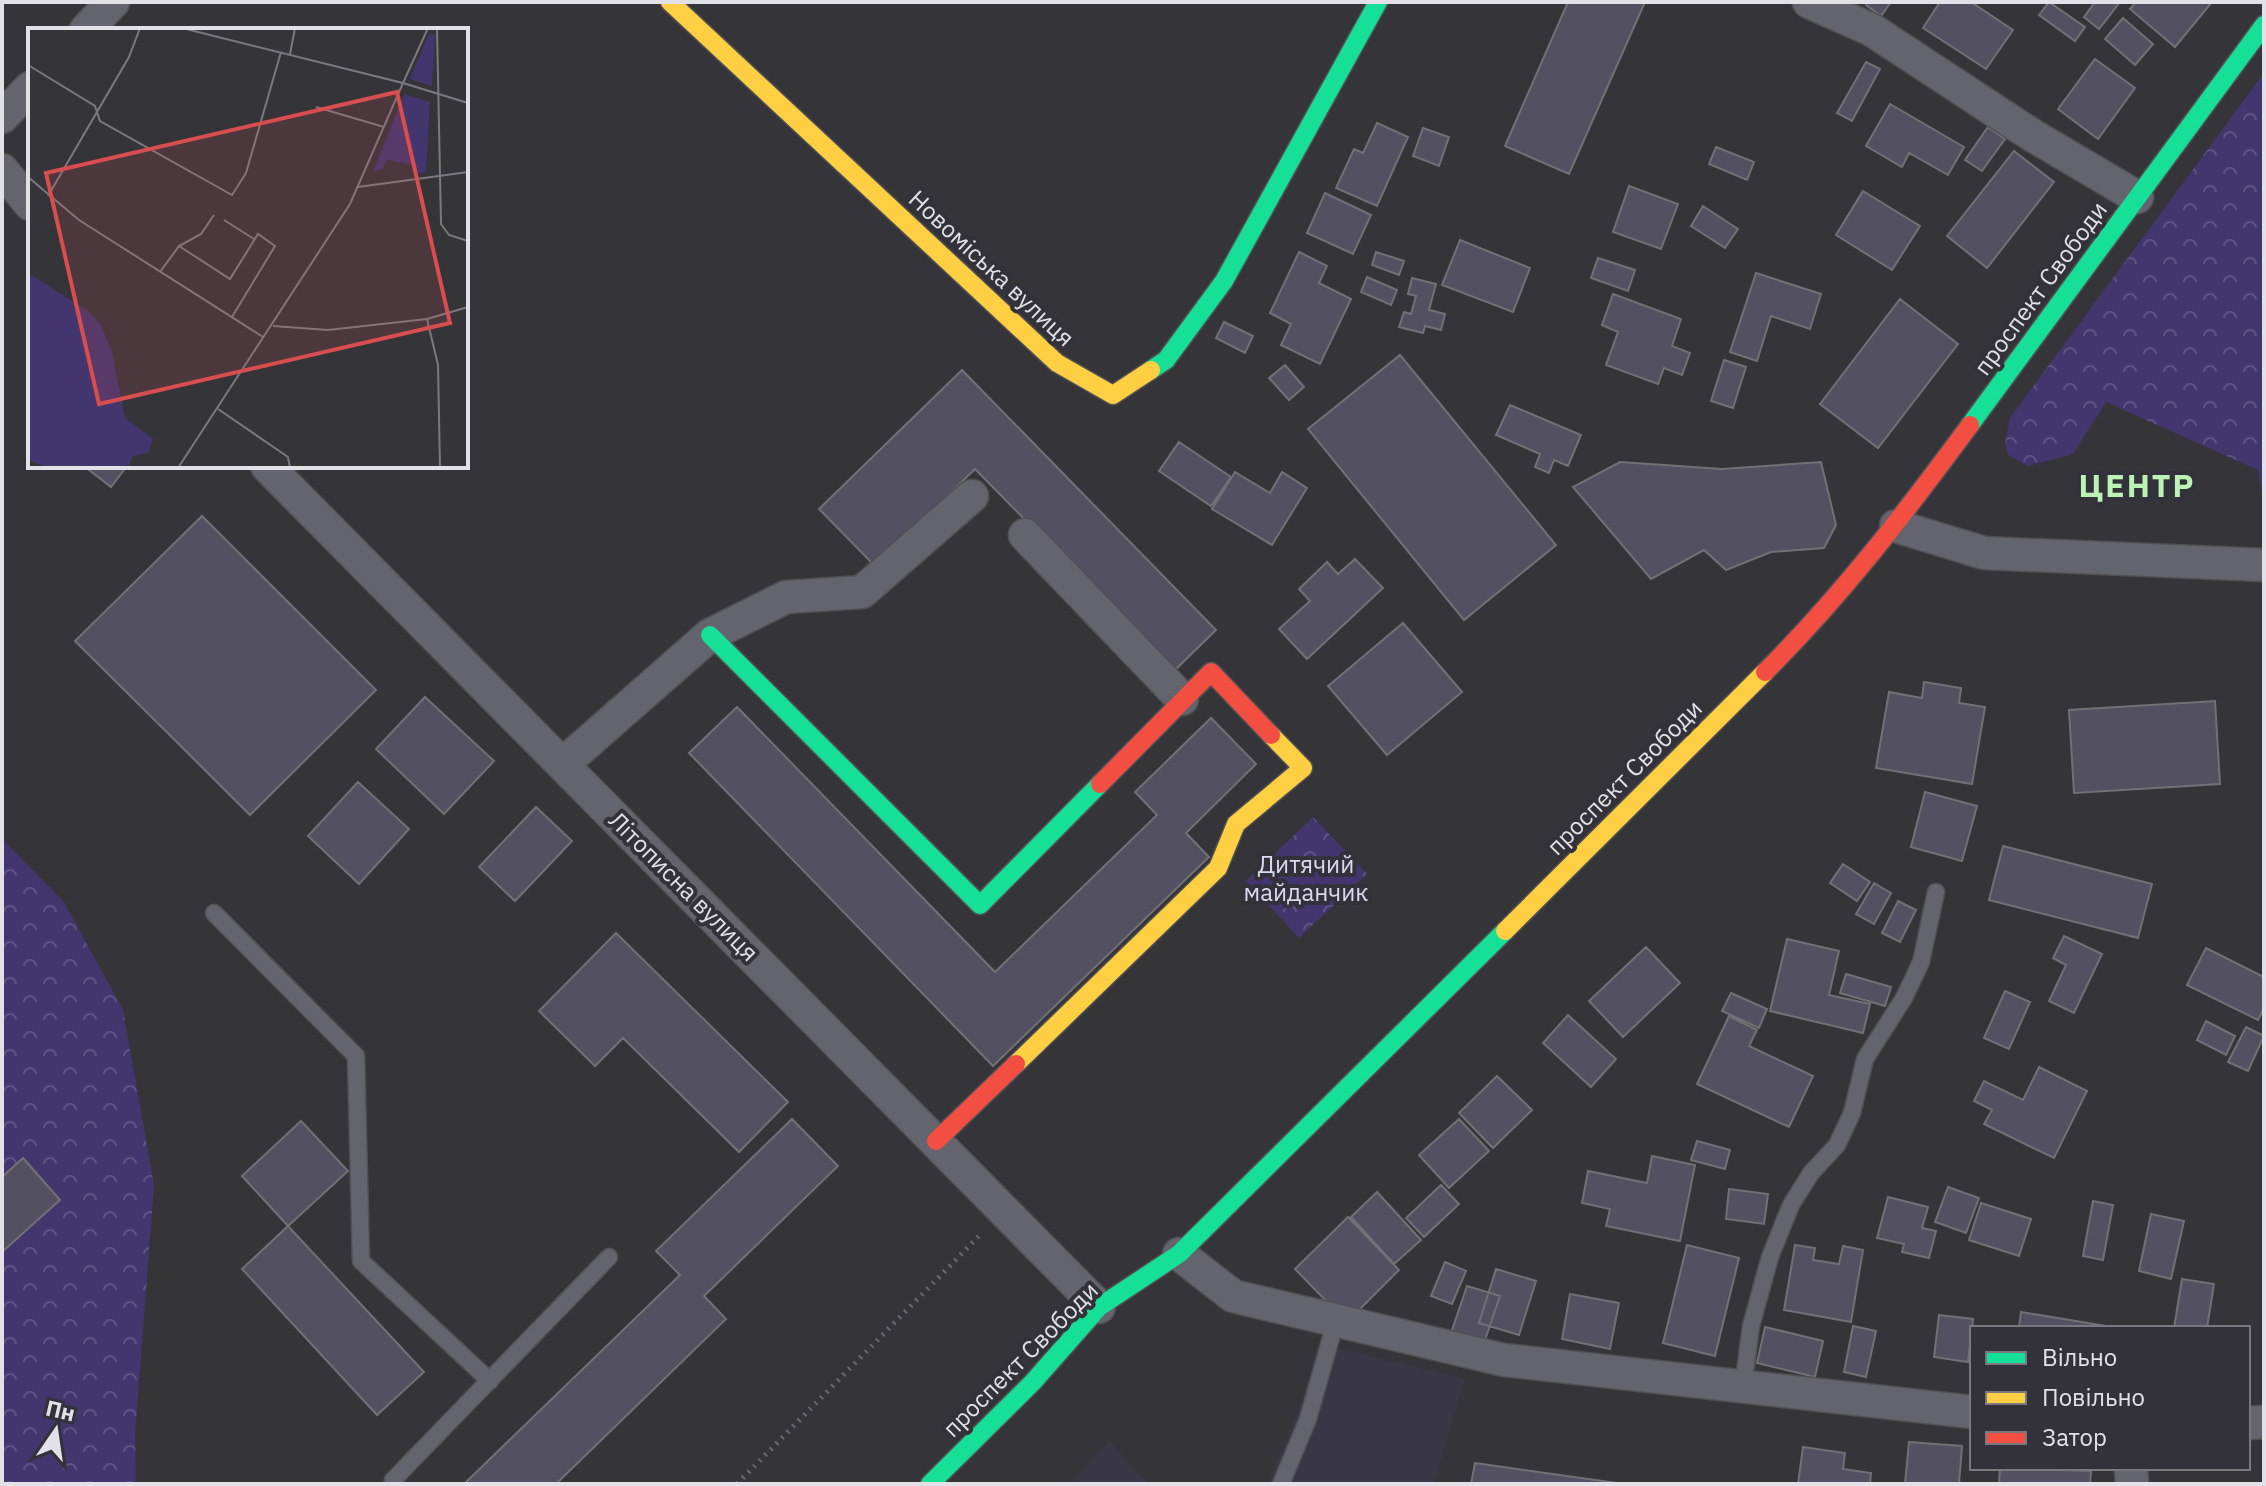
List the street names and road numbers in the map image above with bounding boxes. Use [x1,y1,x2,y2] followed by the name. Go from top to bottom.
[902,183,1082,353] street label: Новоміська вулиця
[1966,195,2114,381] street label: проспект Свободи
[1539,692,1709,862] street label: проспект Свободи
[602,804,766,968] street label: Літописна вулиця
[935,1274,1105,1444] street label: проспект Свободи

